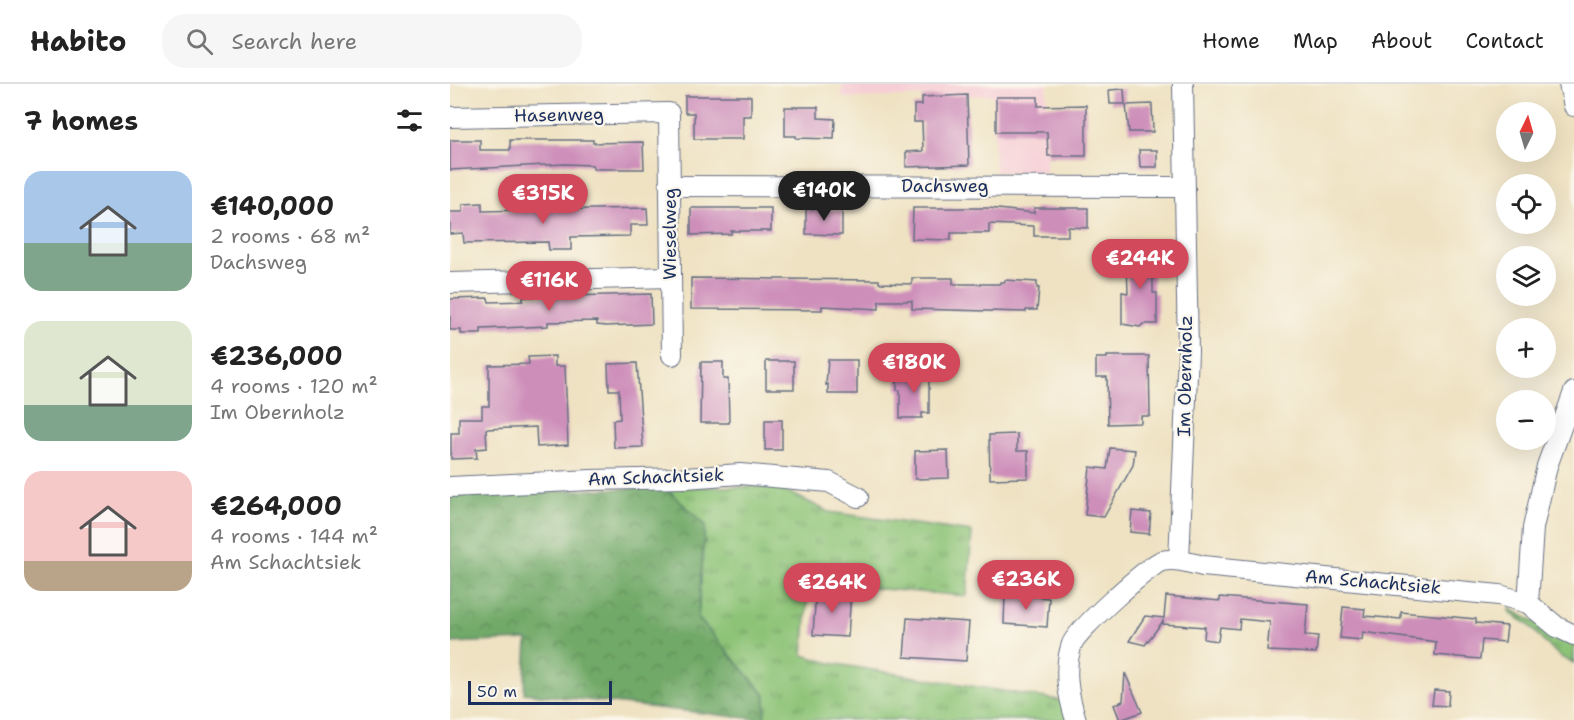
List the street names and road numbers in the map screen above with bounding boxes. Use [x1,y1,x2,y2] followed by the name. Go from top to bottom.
[514,102,604,128] street label: Hasenweg
[901,174,989,198] street label: Dachsweg
[658,188,682,280] street label: Wieselweg
[1172,315,1198,437] street label: Im Obernholz
[587,463,725,491] street label: Am Schachtsiek
[1304,564,1442,600] street label: Am Schachtsiek

